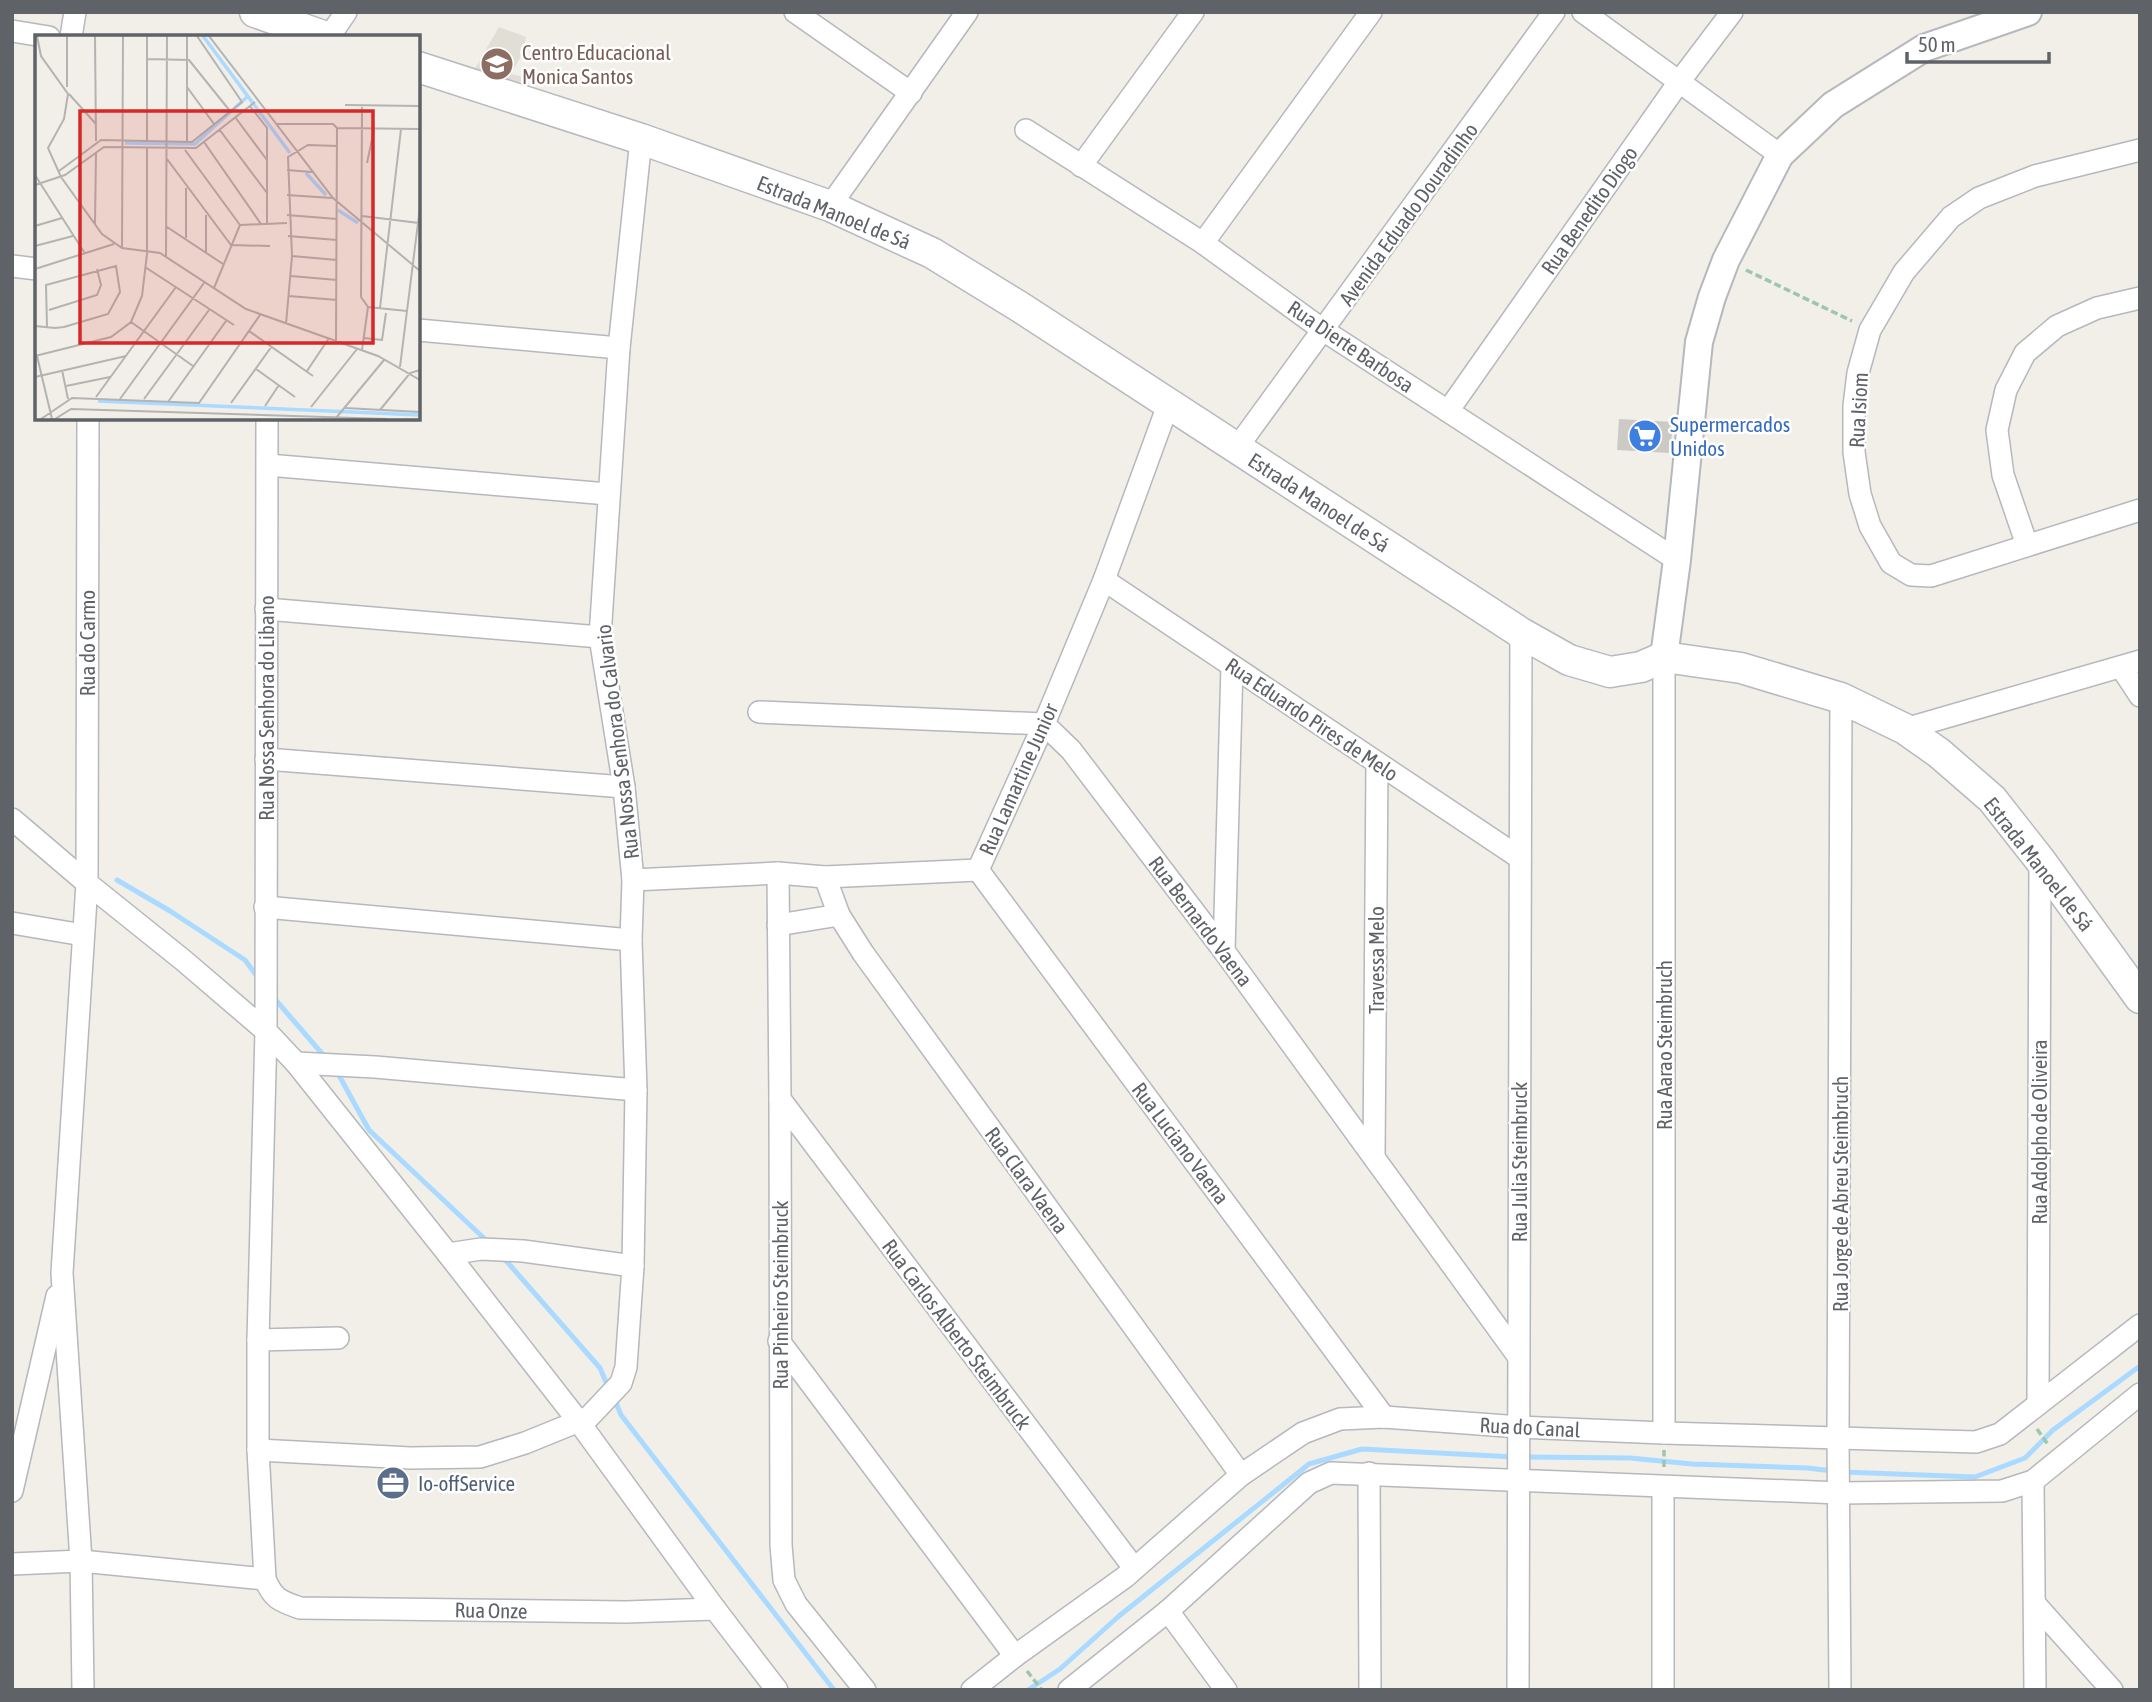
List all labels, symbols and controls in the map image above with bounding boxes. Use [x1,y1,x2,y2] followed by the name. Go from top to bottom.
[1907,21,2049,65] scale bar
[1918,32,1956,56] text: 50 m
[35,35,420,420] inset map
[522,40,671,88] place label: Centro Educacional Monica Santos
[478,45,516,83] school or university icon: Centro Educacional Monica Santos
[1334,118,1482,310] street label: Avenida Eduado Douradinho
[1536,141,1642,279] street label: Rua Benedito Diogo
[754,170,914,254] street label: Estrada Manoel de Sá
[1284,295,1418,397] street label: Rua Dierte Barbosa
[1844,371,1872,449] street label: Rua Isiom
[1670,412,1790,460] place label: Supermercados Unidos
[1626,417,1664,455] supermarket icon: Supermercados Unidos
[1244,447,1394,557] street label: Estrada Manoel de Sá
[75,590,99,696] street label: Rua do Carmo
[254,595,278,821] street label: Rua Nossa Senhora do Libano
[591,623,643,861] street label: Rua Nossa Senhora do Calvario
[1221,652,1403,786] street label: Rua Eduardo Pires de Melo
[974,699,1063,859] street label: Rua Lamartine Junior
[1979,792,2099,936] street label: Estrada Manoel de Sá
[1144,851,1258,991] street label: Rua Bernardo Vaena
[1364,906,1388,1014] street label: Travessa Melo
[1652,960,1676,1130] street label: Rua Aarao Steimbruch
[2027,1039,2051,1225] street label: Rua Adolpho de Oliveira
[1828,1076,1852,1312] street label: Rua Jorge de Abreu Steimbruch
[1128,1078,1234,1208] street label: Rua Luciano Vaena
[1507,1082,1531,1242] street label: Rua Julia Steimbruck
[980,1122,1074,1238] street label: Rua Clara Vaena
[768,1200,792,1390] street label: Rua Pinheiro Steimbruck
[878,1234,1036,1434] street label: Rua Carlos Alberto Steimbruck
[1479,1412,1581,1442] street label: Rua do Canal
[374,1464,412,1502] office icon: Io-offService
[418,1471,515,1495] place label: Io-offService
[454,1597,528,1623] street label: Rua Onze

